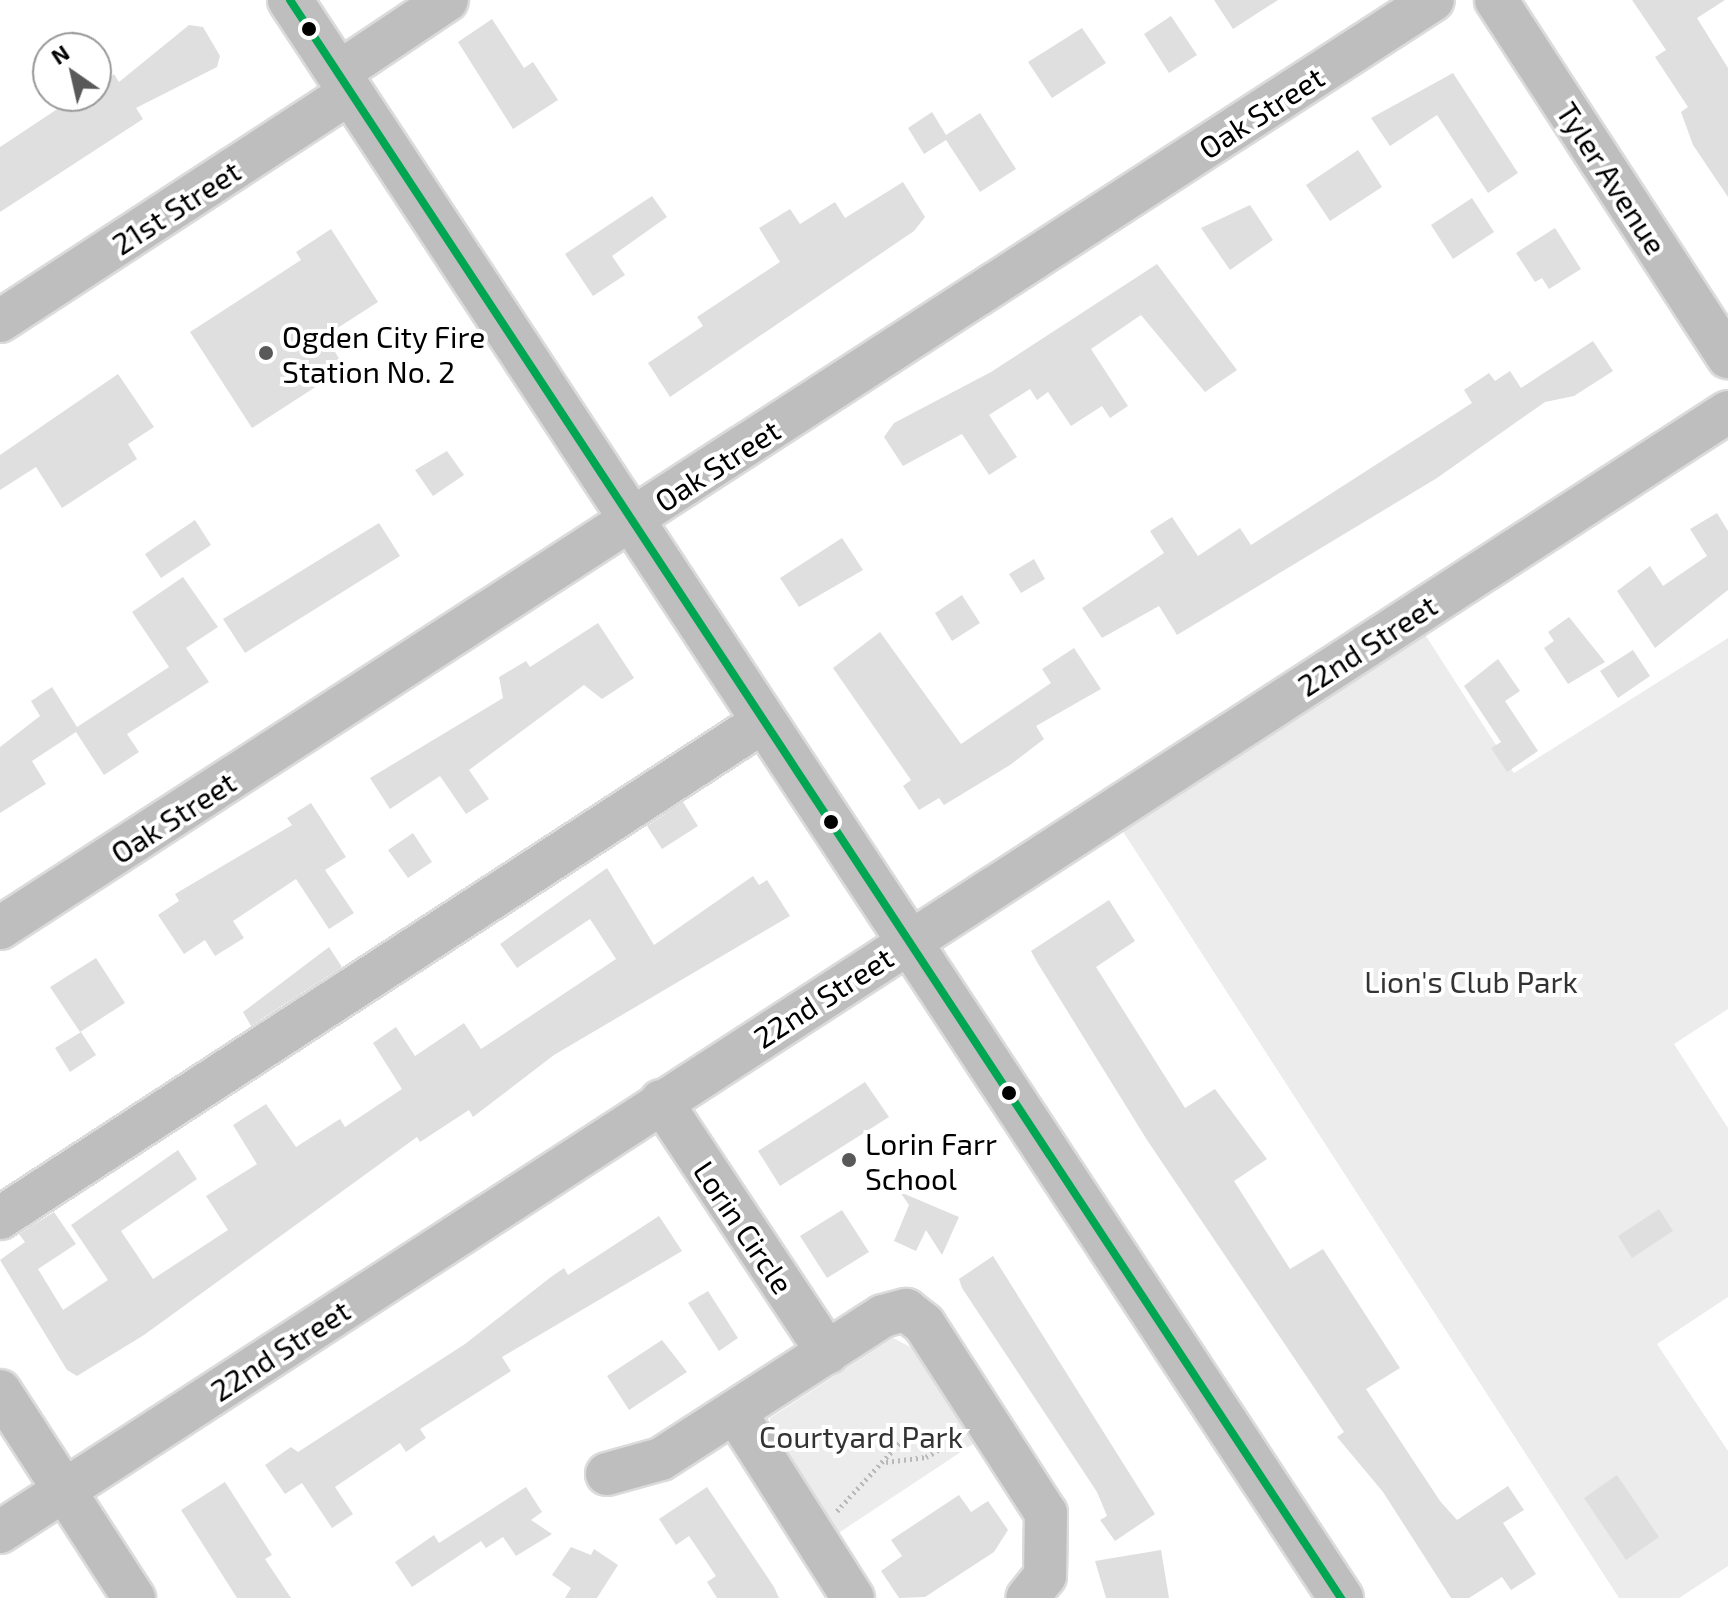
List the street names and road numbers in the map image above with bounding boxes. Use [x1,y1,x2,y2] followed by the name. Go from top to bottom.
[1192,58,1330,166] street label: Oak Street
[1549,95,1675,261] street label: Tyler Avenue
[105,152,247,262] street label: 21st Street
[648,411,786,519] street label: Oak Street
[1291,587,1443,703] street label: 22nd Street
[104,763,242,871] street label: Oak Street
[747,939,899,1055] street label: 22nd Street
[687,1154,801,1300] street label: Lorin Circle
[204,1292,356,1408] street label: 22nd Street

